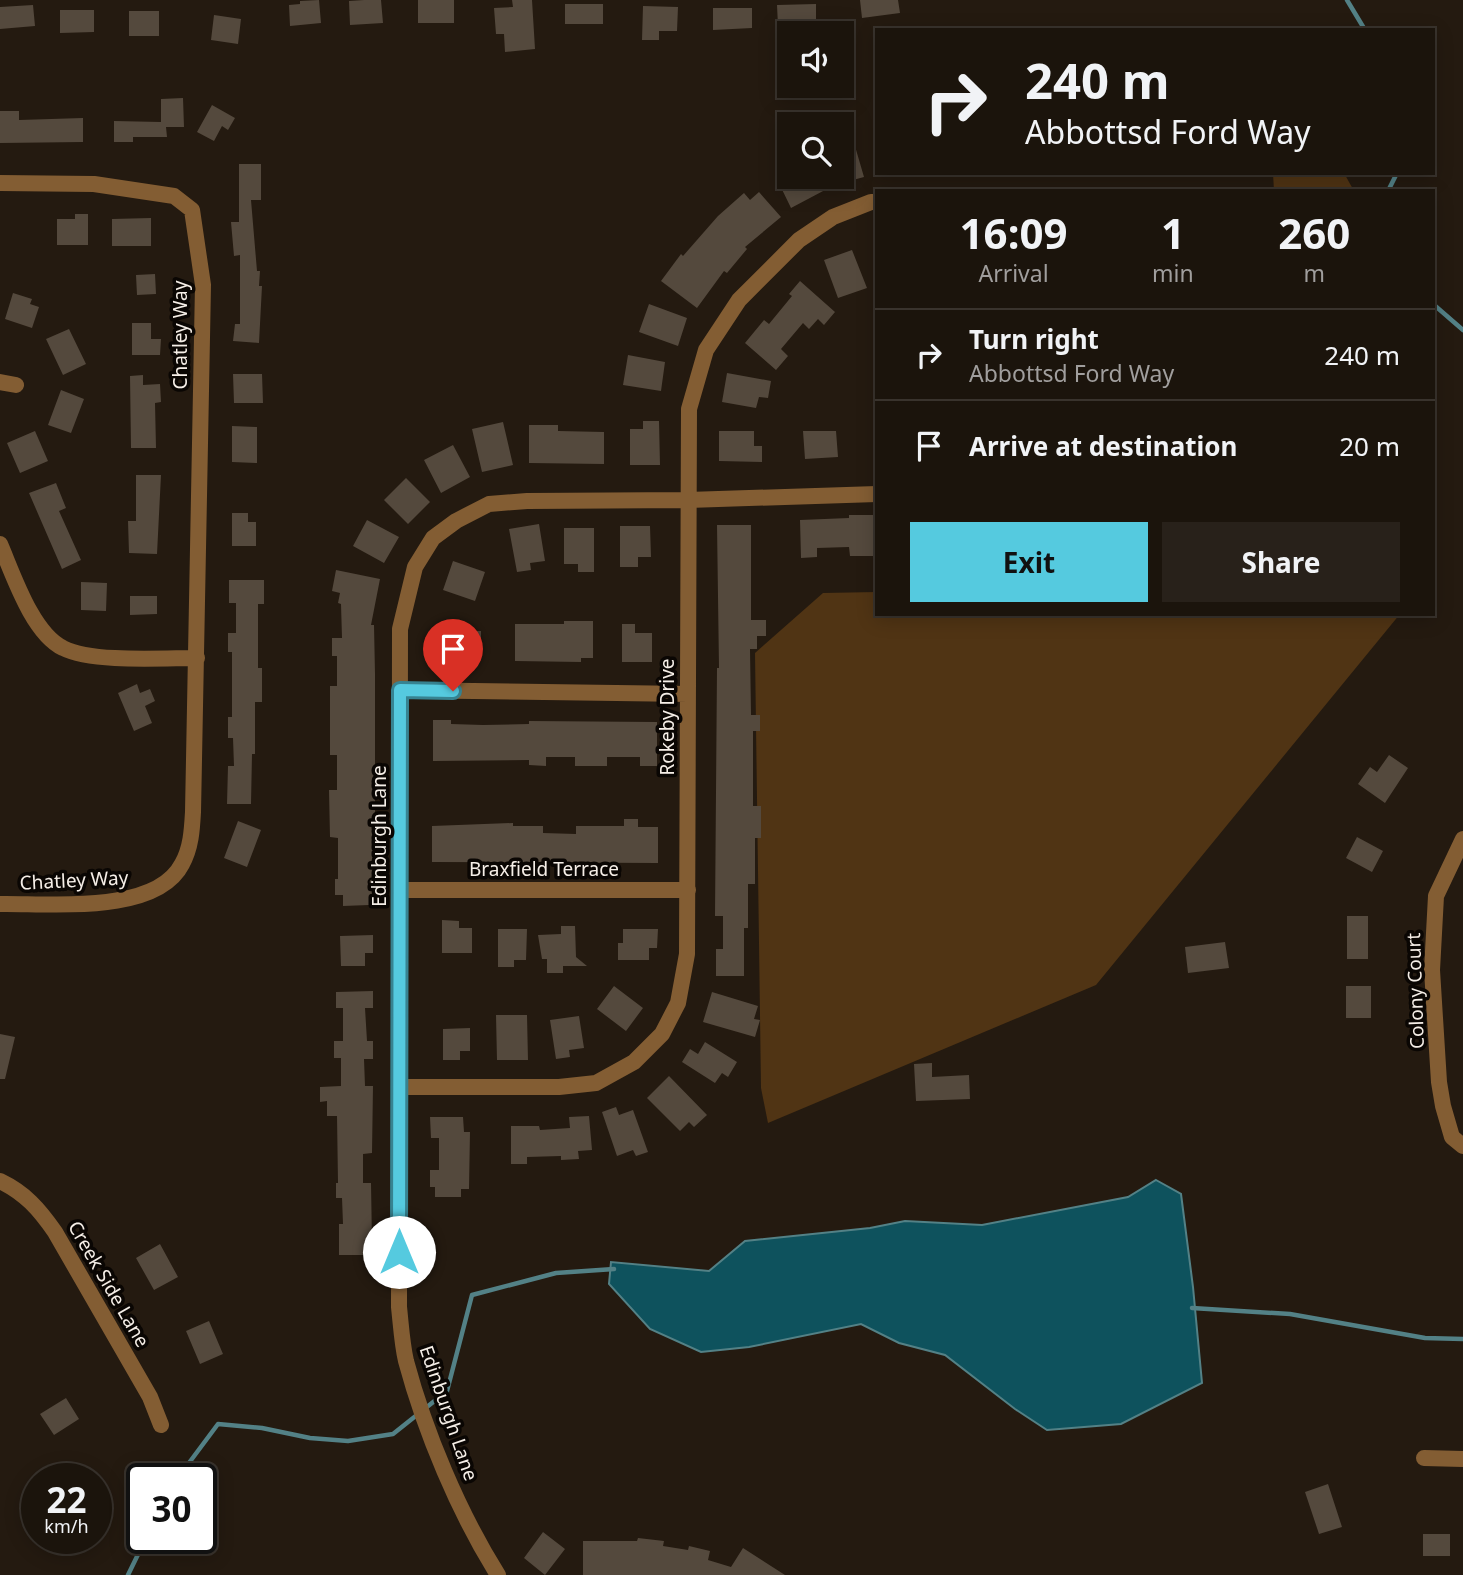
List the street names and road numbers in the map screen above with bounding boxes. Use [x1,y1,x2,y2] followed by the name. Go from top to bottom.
[167,280,193,389] street label: Chatley Way
[654,658,680,776] street label: Rokeby Drive
[366,765,392,907] street label: Edinburgh Lane
[469,856,619,882] street label: Braxfield Terrace
[19,864,129,896] street label: Chatley Way
[1400,932,1430,1050] street label: Colony Court
[62,1216,156,1352] street label: Creek Side Lane
[414,1342,484,1484] street label: Edinburgh Lane

